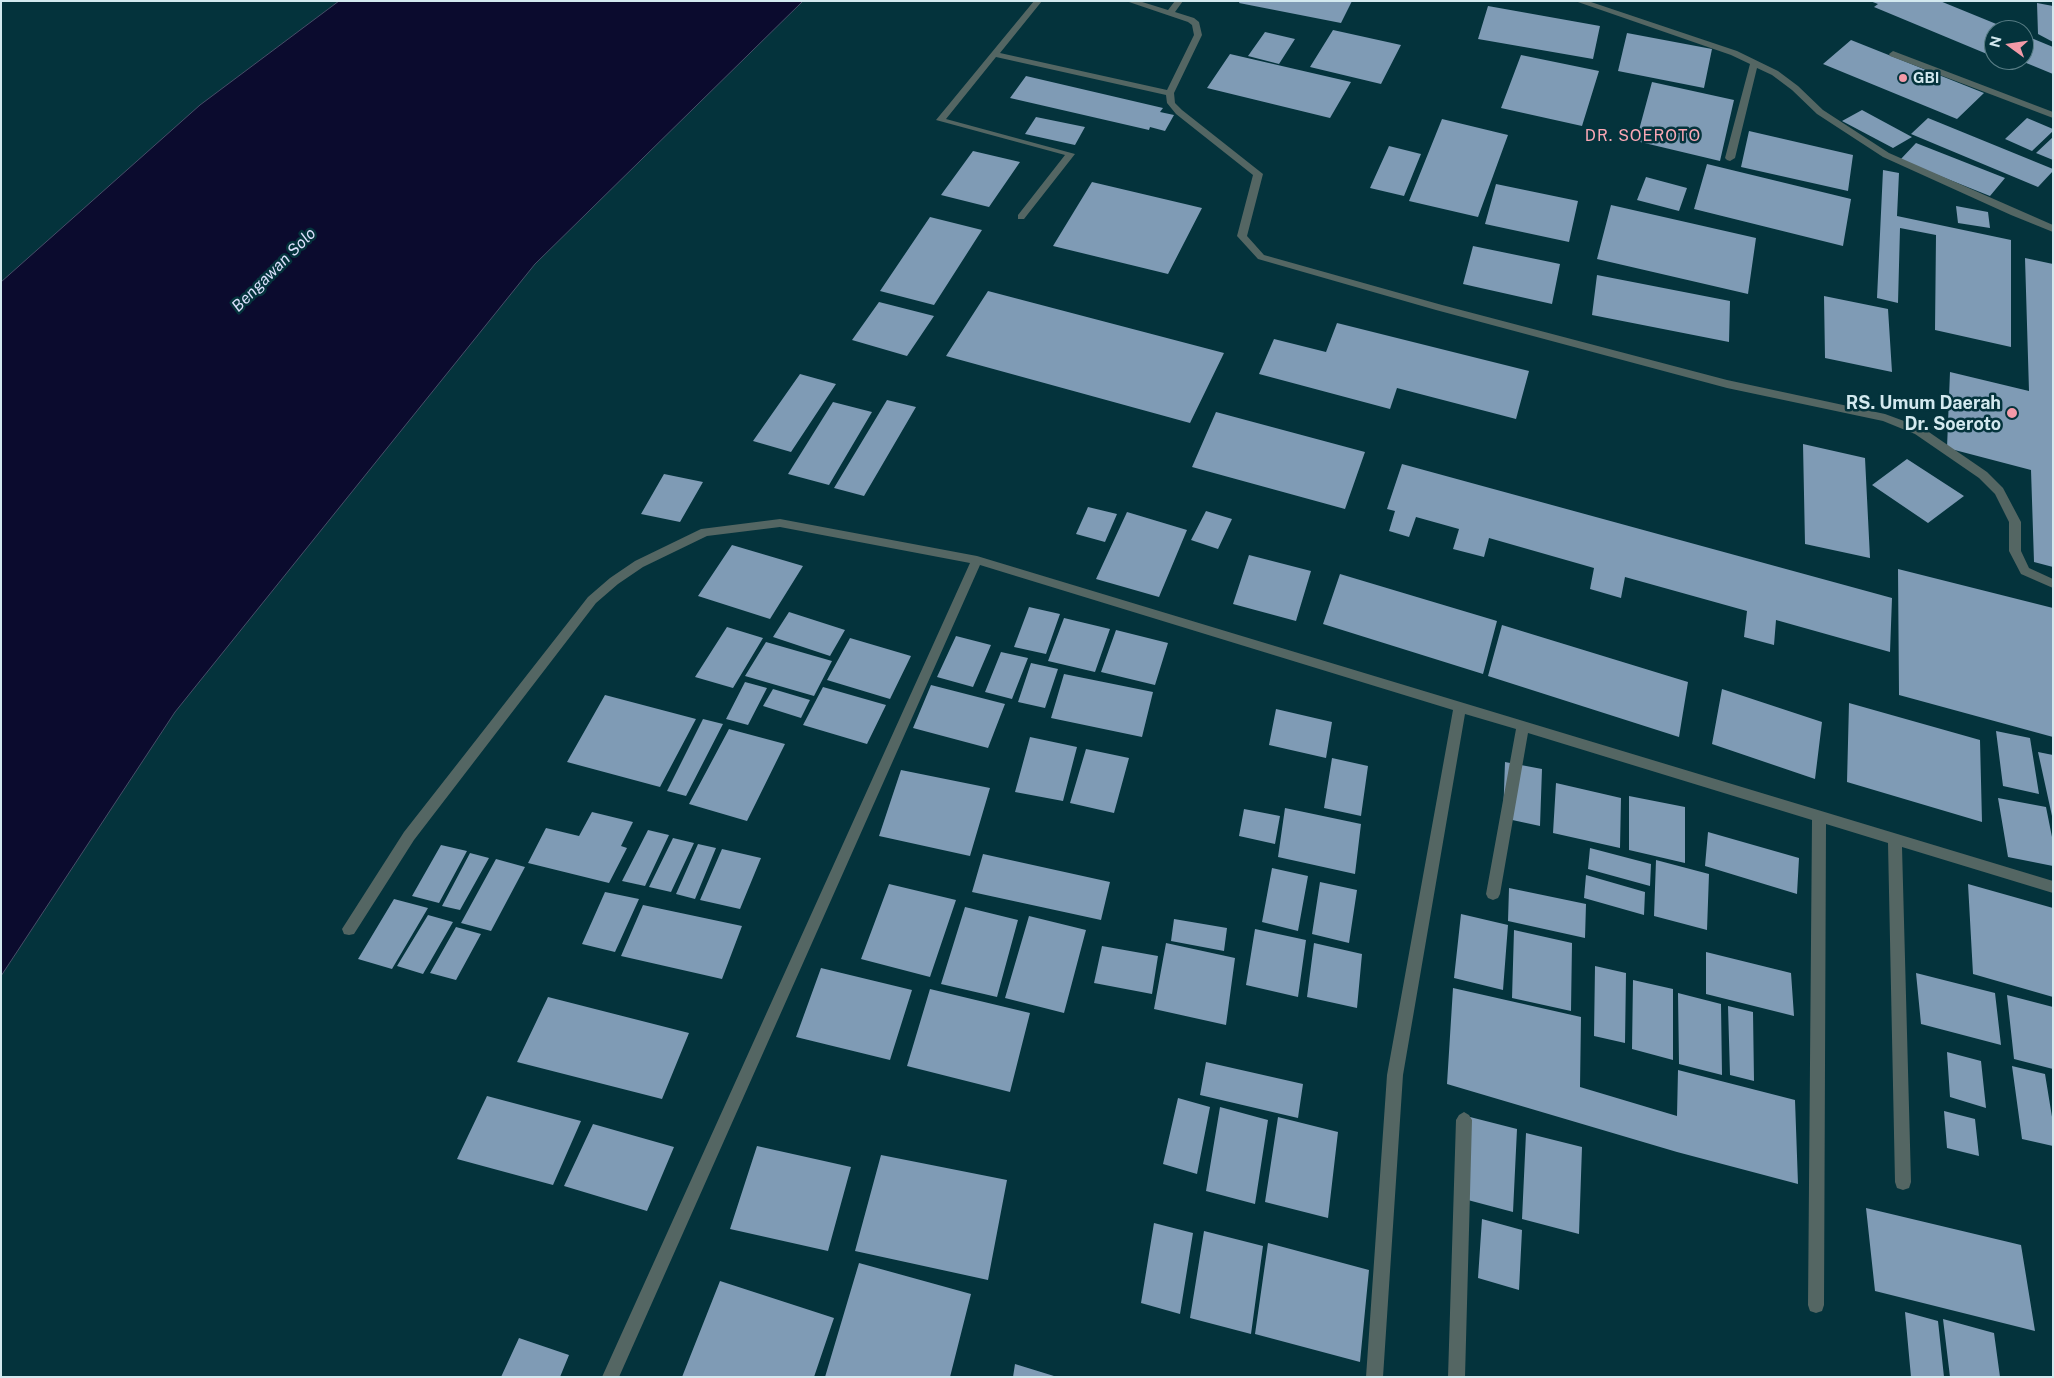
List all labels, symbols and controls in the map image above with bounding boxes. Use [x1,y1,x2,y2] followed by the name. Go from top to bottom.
[1984,20,2034,70] north arrow
[1986,34,2005,49] text: N
[1913,69,1939,87] place label: GBI
[1897,72,1909,84] marker: GBI
[1583,126,1703,146] district label: DR. SOEROTO
[228,224,320,316] water label: Bengawan Solo
[1846,392,2001,434] place label: RS. Umum Daerah Dr. Soeroto
[2005,406,2019,420] marker: RS. Umum Daerah Dr. Soeroto

